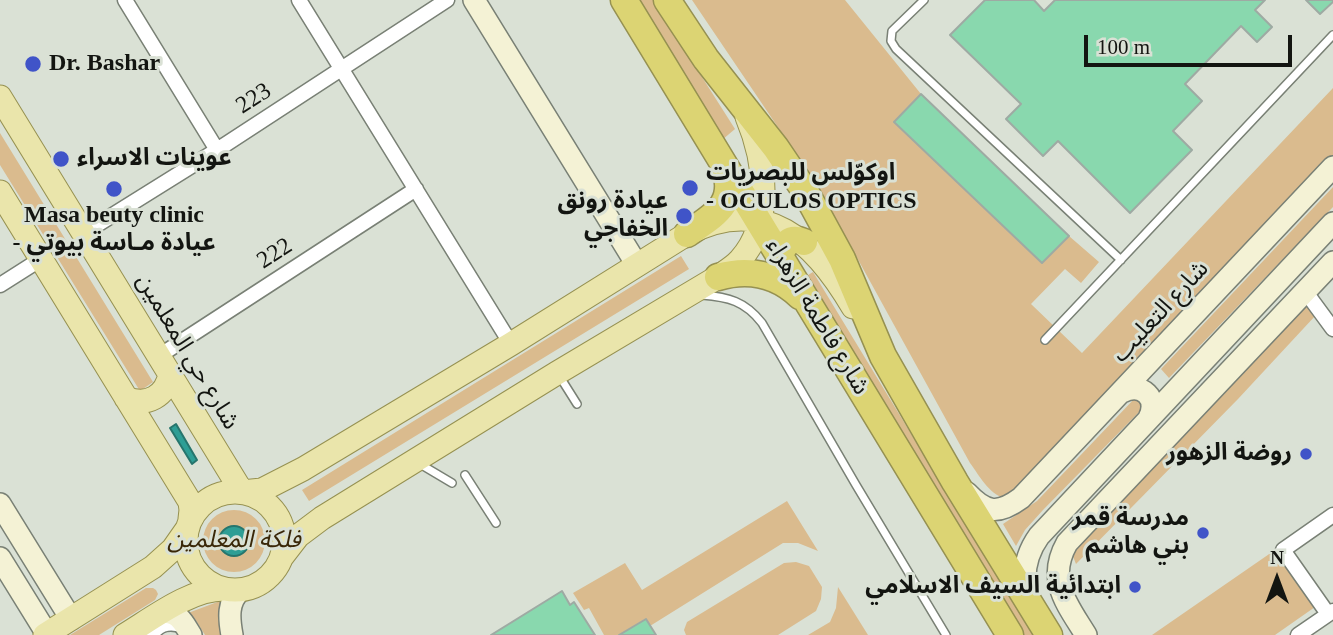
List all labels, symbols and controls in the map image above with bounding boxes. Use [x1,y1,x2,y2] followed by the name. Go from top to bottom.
[1088,21,1296,65] scale bar
[1097,35,1150,59] text: 100 m
[49,50,160,78] place label: Dr. Bashar
[23,54,43,74] marker: Dr. Bashar
[231,77,277,121] street label: 223
[77,145,232,173] place label: عوينات الاسراء
[51,149,71,169] marker: عوينات الاسراء
[706,160,917,216] place label: اوكوّلس للبصريات - OCULOS OPTICS
[680,178,700,198] marker: اوكوّلس للبصريات - OCULOS OPTICS
[104,179,124,199] marker: Masa beuty clinic - عيادة مـاسة بيوتي
[558,188,668,244] place label: عيادة رونق الخفاجي
[12,202,216,258] place label: Masa beuty clinic - عيادة مـاسة بيوتي
[674,206,694,226] marker: عيادة رونق الخفاجي
[252,232,298,276] street label: 222
[759,234,875,400] street label: شارع فاطمة الزهراء
[1107,255,1215,369] street label: شارع التعليب
[129,269,245,435] street label: شارع حي المعلمين
[1166,440,1292,468] place label: روضة الزهور
[1298,446,1314,462] marker: روضة الزهور
[1072,505,1189,561] place label: مدرسة قمر بني هاشم
[1195,525,1211,541] marker: مدرسة قمر بني هاشم
[167,527,301,555] park label: فلكة المعلمين
[1242,544,1312,614] north arrow
[1270,547,1284,568] text: N
[865,573,1121,601] place label: ابتدائية السيف الاسلامي
[1127,579,1143,595] marker: ابتدائية السيف الاسلامي

